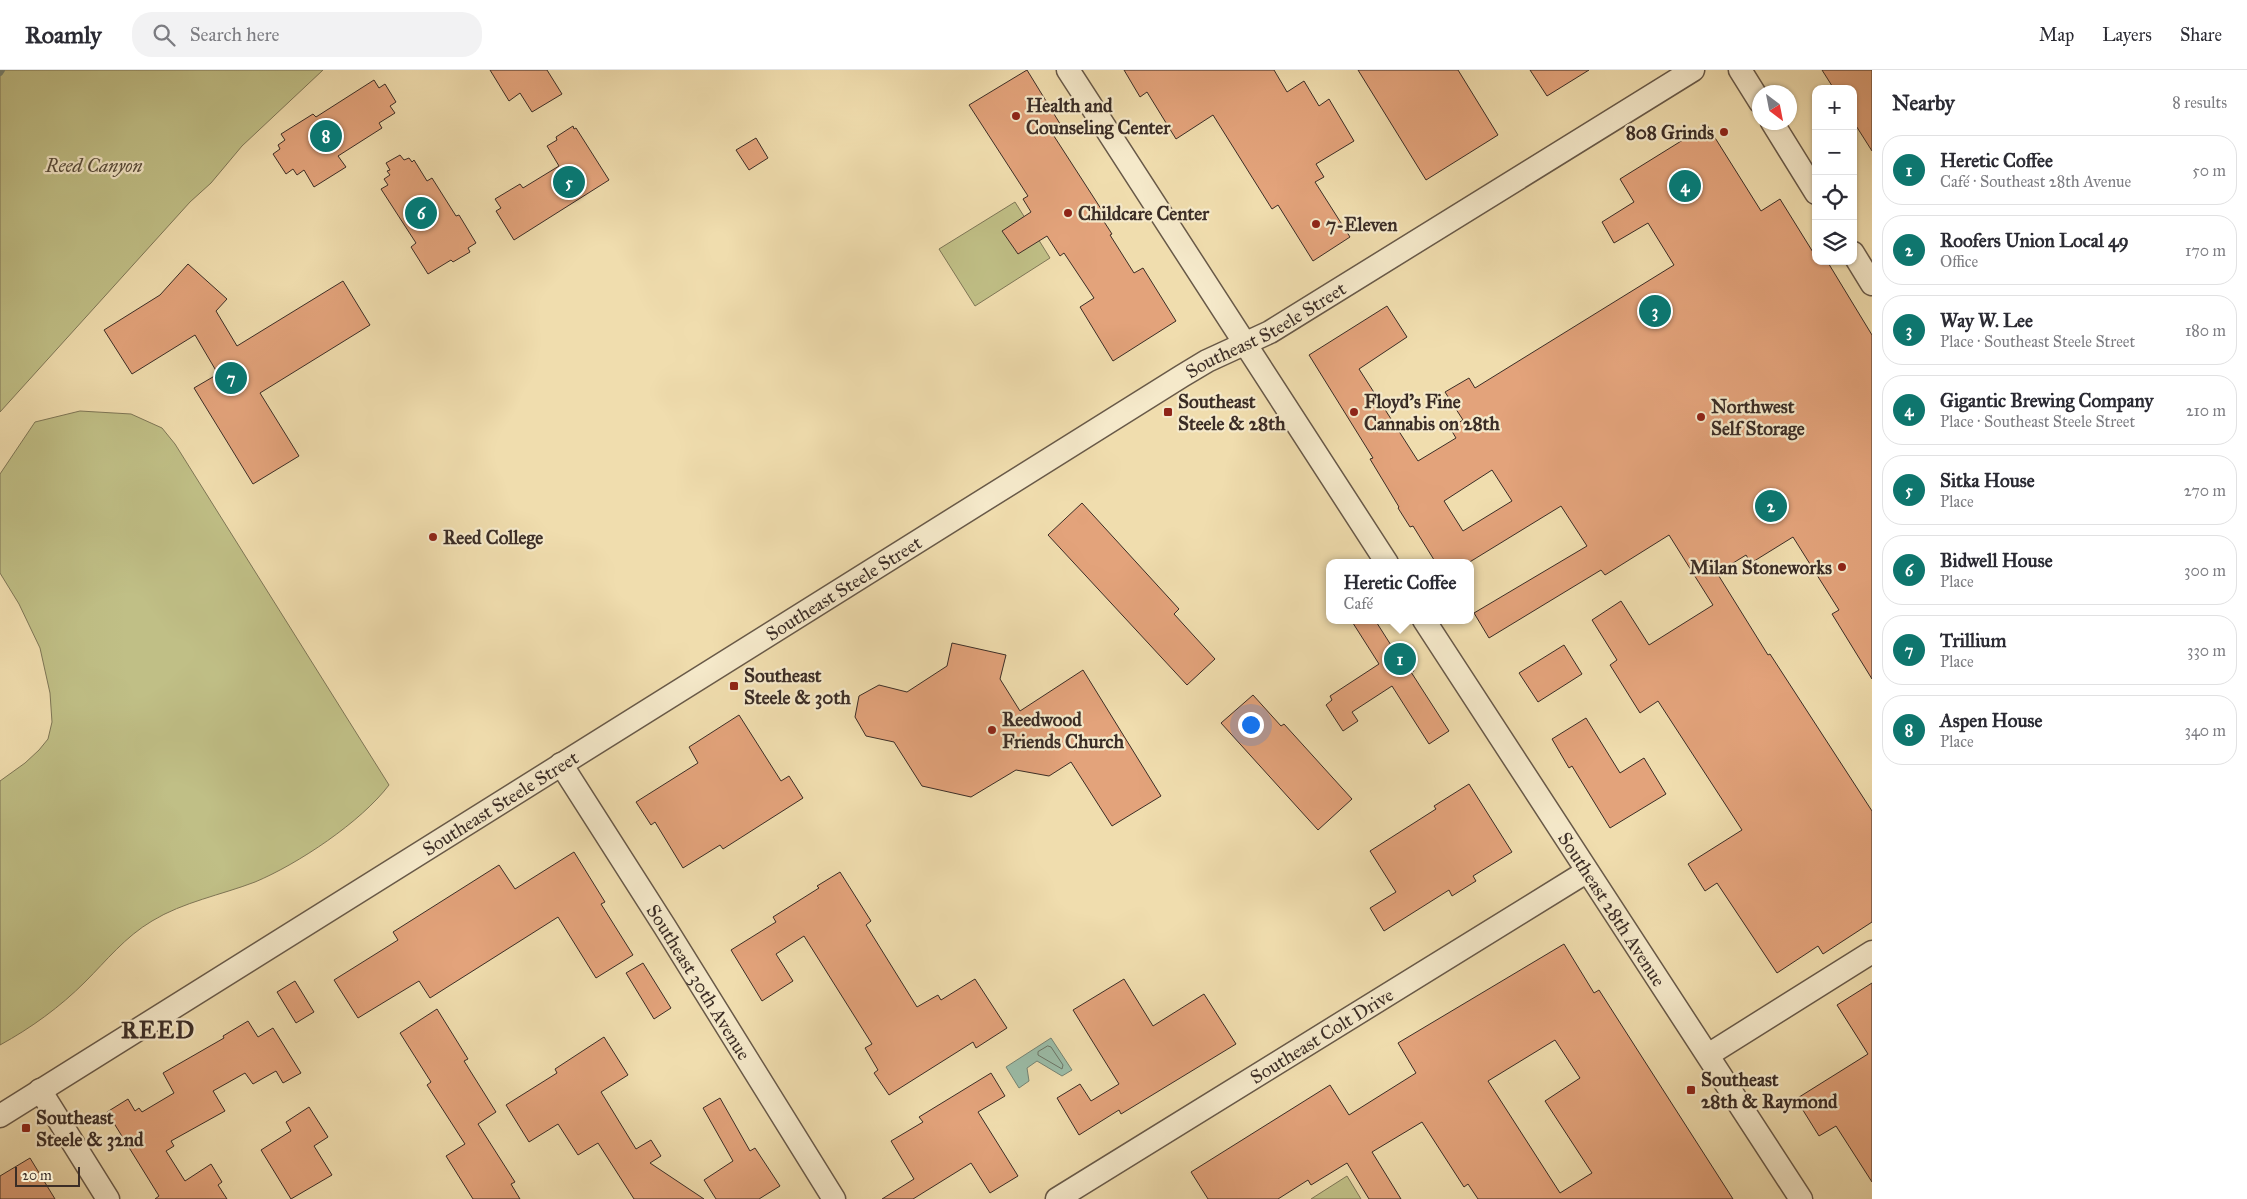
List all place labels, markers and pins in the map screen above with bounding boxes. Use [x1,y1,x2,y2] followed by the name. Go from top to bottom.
[1026,94,1171,140] place label: Health and Counseling Center
[1010,110,1022,122] marker: Health and Counseling Center
[310,117,342,155] pin: 8
[1626,121,1714,144] place label: 808 Grinds
[1718,126,1730,138] marker: 808 Grinds
[553,163,585,201] pin: 5
[1669,167,1701,205] pin: 4
[405,194,437,232] pin: 6
[1078,202,1210,225] place label: Childcare Center
[1062,207,1074,219] marker: Childcare Center
[1326,213,1398,236] place label: 7-Eleven
[1310,218,1322,230] marker: 7-Eleven
[1639,292,1671,330] pin: 3
[215,359,247,397] pin: 7
[1178,390,1286,435] place label: Southeast Steele & 28th
[1364,390,1500,435] place label: Floyd's Fine Cannabis on 28th
[1711,395,1805,441] place label: Northwest Self Storage
[1162,406,1174,418] marker: Southeast Steele & 28th
[1348,406,1360,418] marker: Floyd's Fine Cannabis on 28th
[1695,411,1707,423] marker: Northwest Self Storage
[1755,487,1787,525] pin: 2
[443,526,543,550] place label: Reed College
[427,531,439,543] marker: Reed College
[1689,556,1832,579] place label: Milan Stoneworks
[1836,561,1848,573] marker: Milan Stoneworks
[1384,640,1416,678] pin: 1
[744,664,851,710] place label: Southeast Steele & 30th
[728,680,740,692] marker: Southeast Steele & 30th
[1002,708,1125,753] place label: Reedwood Friends Church
[986,724,998,736] marker: Reedwood Friends Church
[1701,1068,1838,1114] place label: Southeast 28th & Raymond
[1685,1084,1697,1096] marker: Southeast 28th & Raymond
[36,1106,144,1152] place label: Southeast Steele & 32nd
[20,1122,32,1134] marker: Southeast Steele & 32nd

